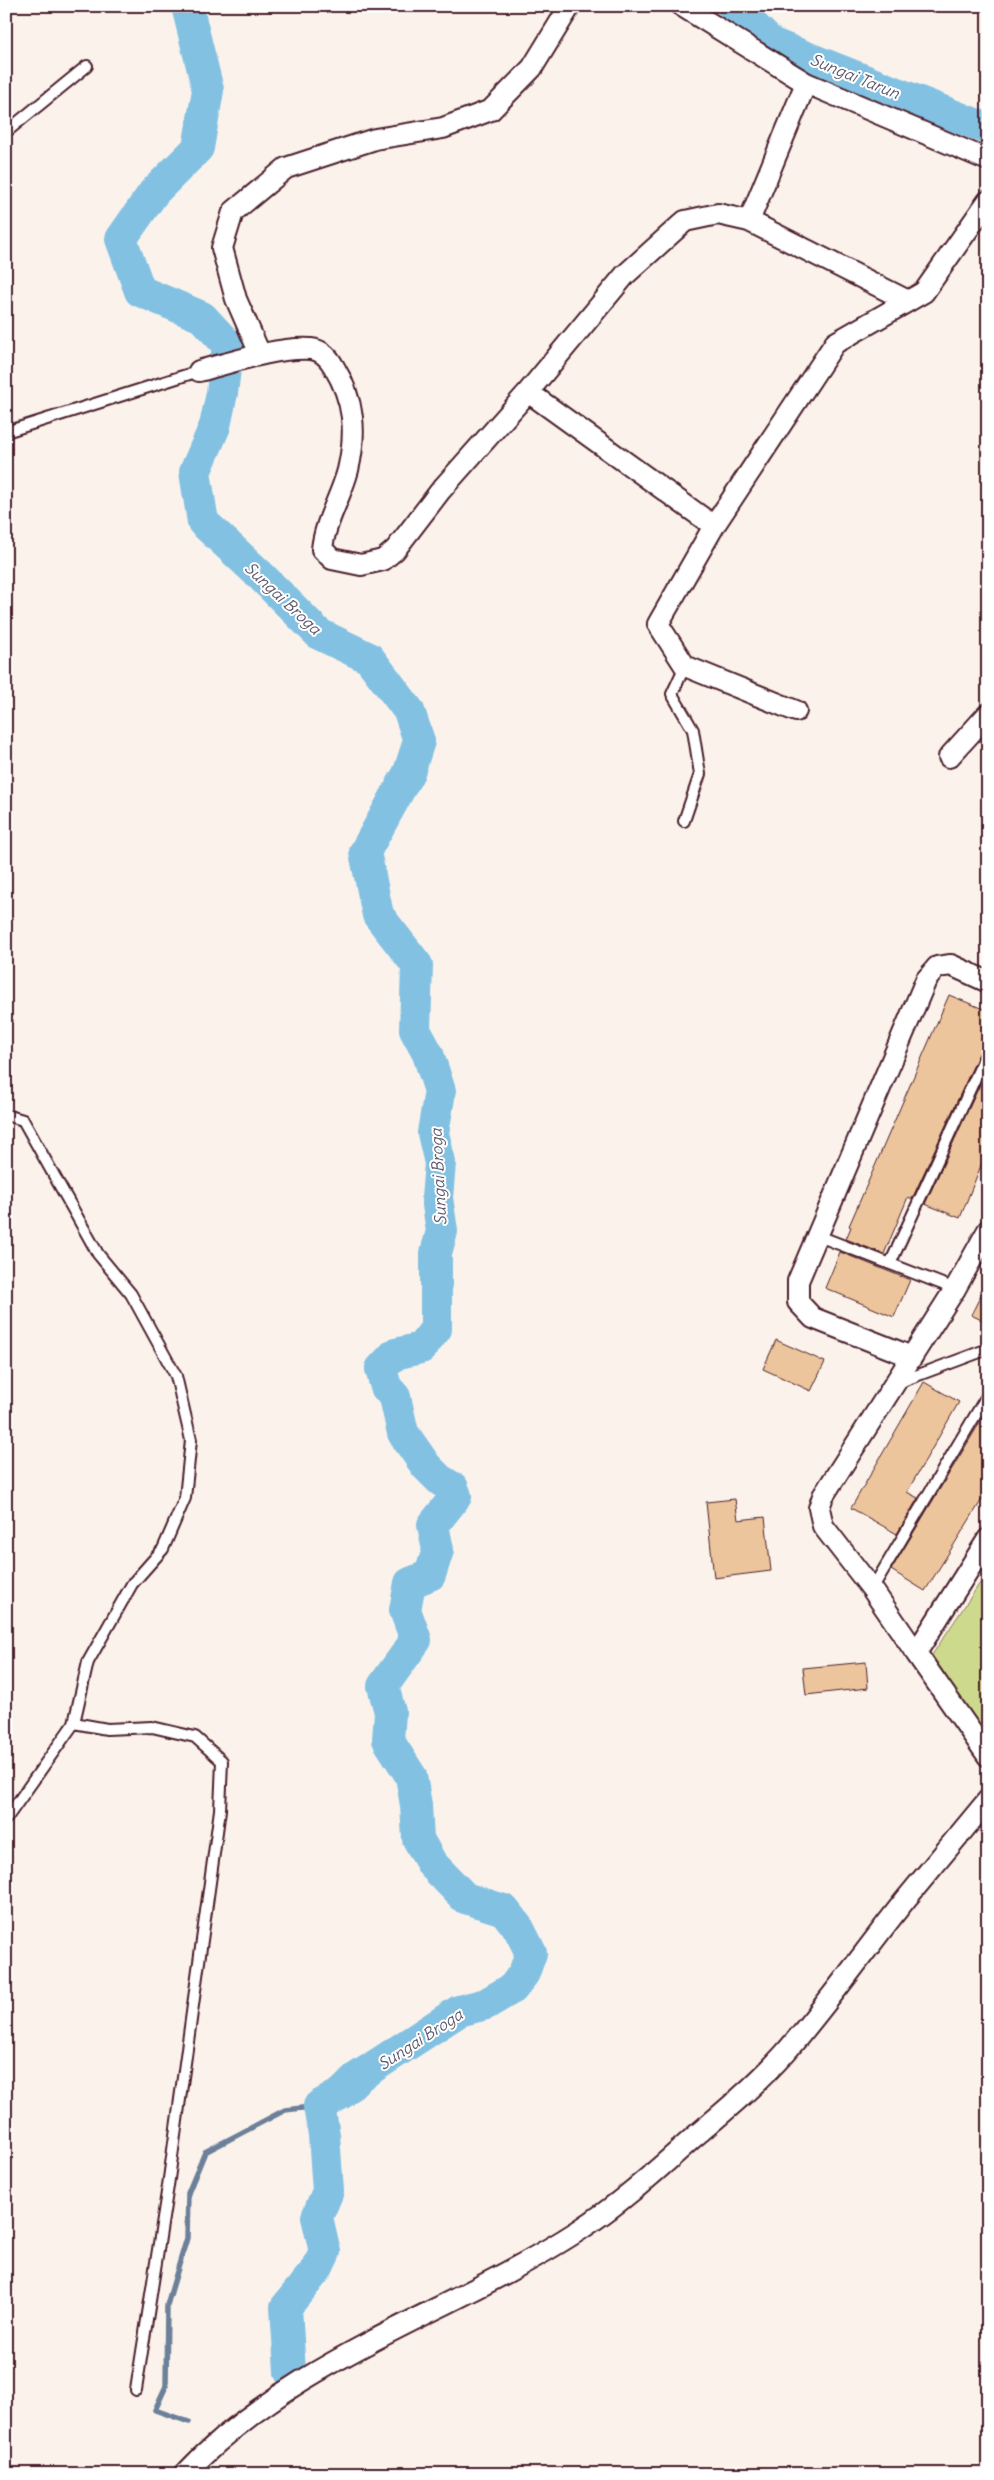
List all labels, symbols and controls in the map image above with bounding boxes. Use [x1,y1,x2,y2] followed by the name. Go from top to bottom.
[807,49,903,103] water label: Sungai Tarun
[241,558,326,639] water label: Sungai Broga
[425,1127,451,1226] water label: Sungai Broga
[374,2004,467,2074] water label: Sungai Broga

